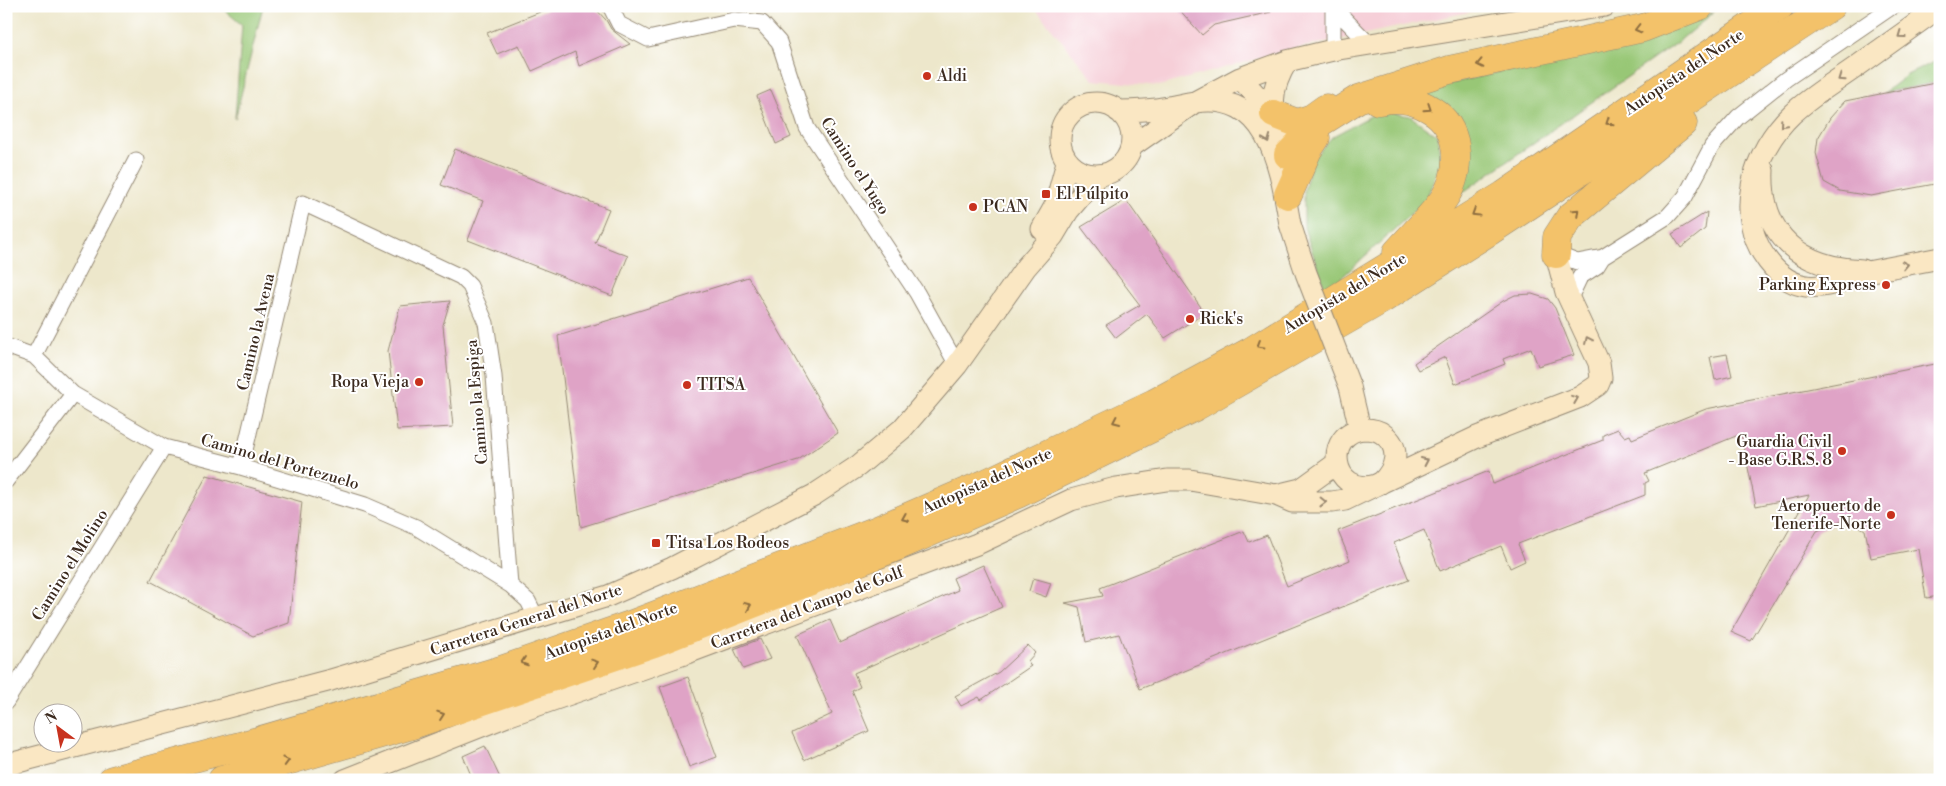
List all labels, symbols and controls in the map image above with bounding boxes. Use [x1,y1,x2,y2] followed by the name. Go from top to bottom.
[1635,23,1643,33] one-way arrow
[1619,24,1748,120] street label: Autopista del Norte
[1897,29,1907,38] one-way arrow
[1475,58,1484,69] one-way arrow
[936,66,967,86] place label: Aldi
[921,70,933,82] marker: Aldi
[1837,72,1846,81] one-way arrow
[1422,102,1432,111] one-way arrow
[816,113,894,219] street label: Camino el Yugo
[1606,116,1615,126] one-way arrow
[1780,118,1789,127] one-way arrow
[1261,135,1271,143] one-way arrow
[1056,184,1129,204] place label: El Púlpito
[1040,188,1052,200] marker: El Púlpito
[983,197,1028,217] place label: PCAN
[967,201,979,213] marker: PCAN
[1471,207,1480,216] one-way arrow
[1570,209,1579,218] one-way arrow
[1279,248,1410,338] street label: Autopista del Norte
[1901,261,1909,271] one-way arrow
[233,270,279,393] street label: Camino la Avena
[1759,275,1876,295] place label: Parking Express
[1880,279,1892,291] marker: Parking Express
[1200,309,1243,329] place label: Rick's
[1184,313,1196,325] marker: Rick's
[1583,336,1594,345] one-way arrow
[461,338,492,465] street label: Camino la Espiga
[1257,339,1266,349] one-way arrow
[331,372,410,392] place label: Ropa Vieja
[697,375,747,395] place label: TITSA
[413,376,425,388] marker: Ropa Vieja
[681,379,693,391] marker: TITSA
[1570,395,1579,406] one-way arrow
[1112,415,1121,425] one-way arrow
[198,430,362,494] street label: Camino del Portezuelo
[1728,432,1832,470] place label: Guardia Civil - Base G.R.S. 8
[918,443,1055,519] street label: Autopista del Norte
[1836,445,1848,457] marker: Guardia Civil - Base G.R.S. 8
[1420,457,1429,468] one-way arrow
[1771,496,1881,534] place label: Aeropuerto de Tenerife-Norte
[1320,497,1327,507] one-way arrow
[28,505,112,625] street label: Camino el Molino
[1885,509,1897,521] marker: Aeropuerto de Tenerife-Norte
[901,511,910,522] one-way arrow
[666,533,789,553] place label: Titsa Los Rodeos
[650,537,662,549] marker: Titsa Los Rodeos
[708,562,907,654] street label: Carretera del Campo de Golf
[428,580,624,660] street label: Carretera General del Norte
[541,598,680,665] street label: Autopista del Norte
[743,602,752,612] one-way arrow
[520,656,529,666] one-way arrow
[591,658,599,668] one-way arrow
[32,704,82,754] north arrow
[42,707,61,728] text: N
[437,710,445,720] one-way arrow
[281,757,289,767] one-way arrow

